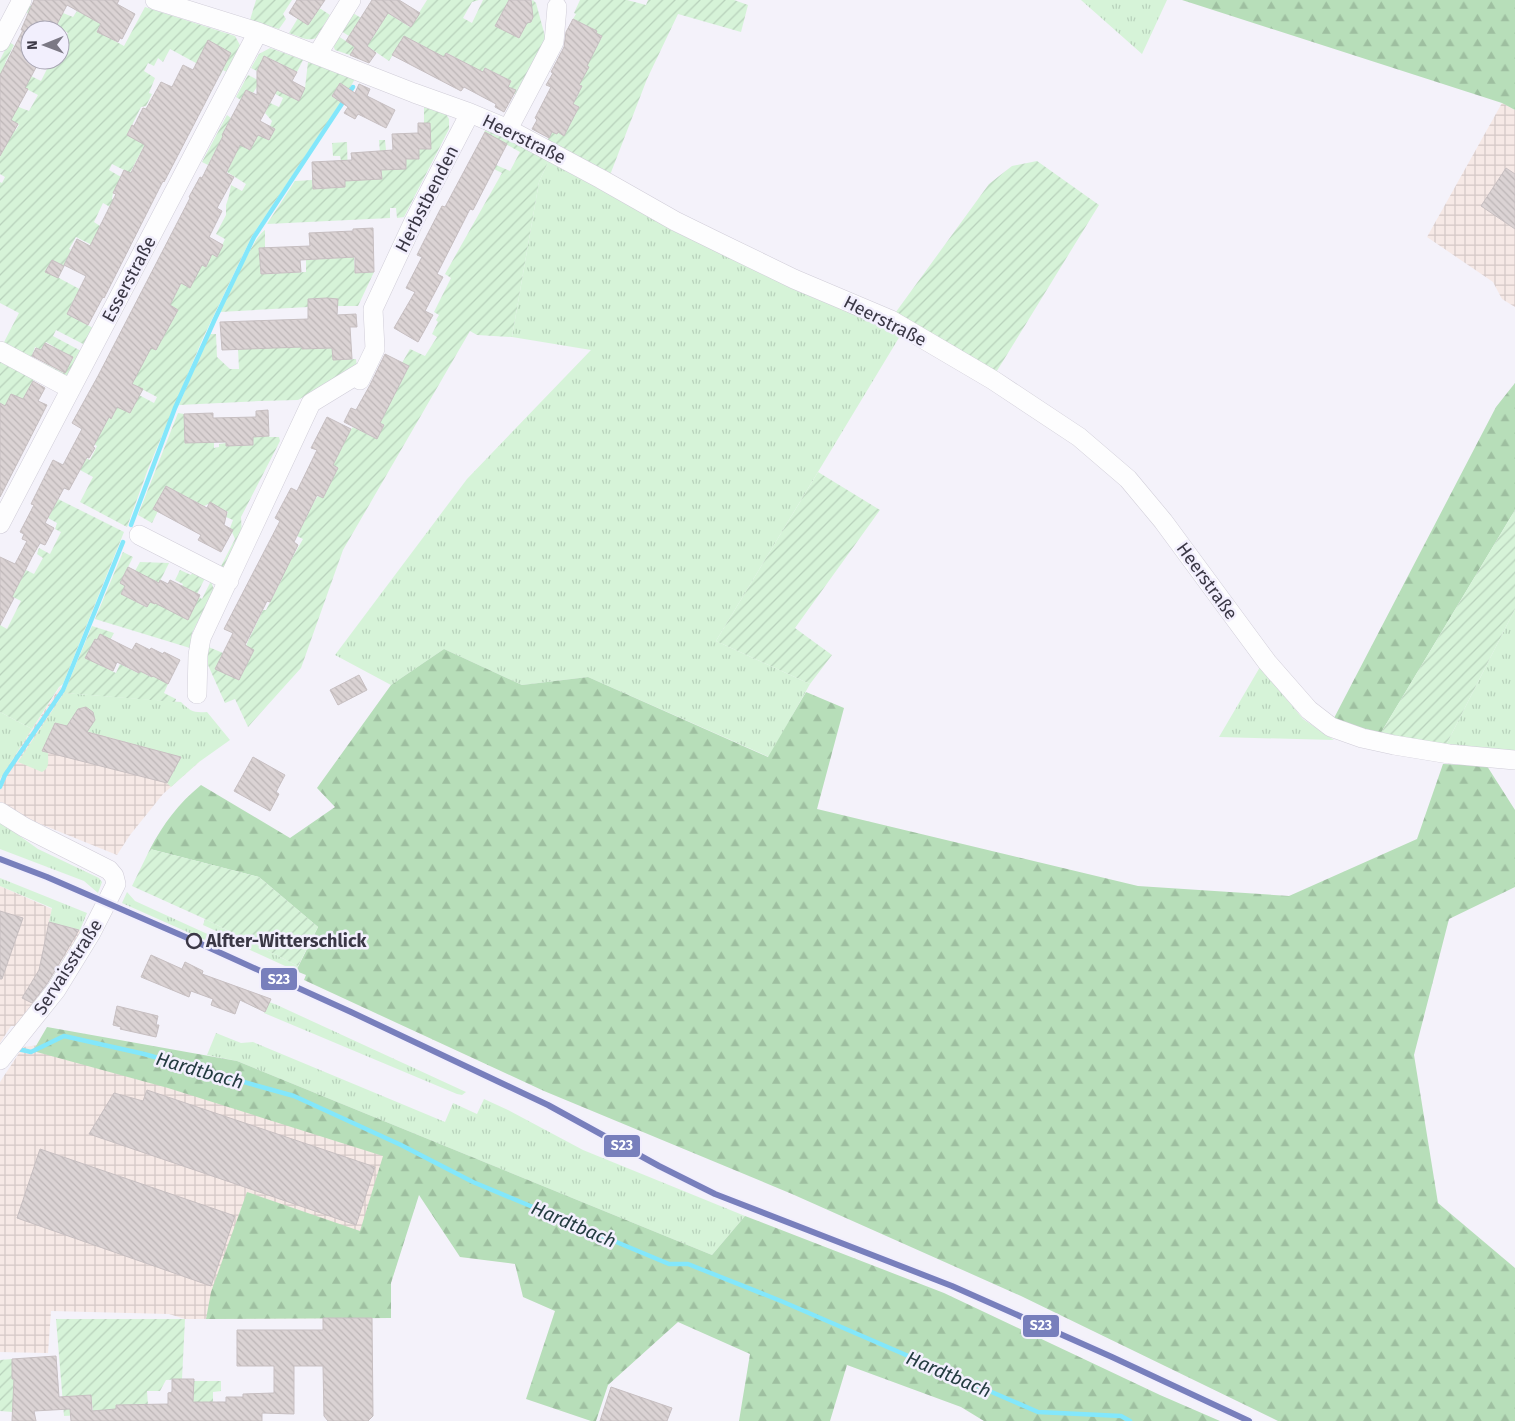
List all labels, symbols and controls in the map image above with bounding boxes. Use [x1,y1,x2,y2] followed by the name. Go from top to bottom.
[20,20,70,70] north arrow
[24,40,41,50] text: N
[479,109,569,169] street label: Heerstraße
[391,142,463,256] street label: Herbstbenden
[97,232,161,326] street label: Esserstraße
[840,291,930,351] street label: Heerstraße
[1172,538,1242,624] street label: Heerstraße
[29,915,107,1019] street label: Servaisstraße
[205,930,368,952] place label: Alfter-Witterschlick
[186,933,202,949] marker: Alfter-Witterschlick
[260,967,298,991] line badge: S23
[268,971,290,988] text: S23
[153,1047,246,1094] water label: Hardtbach
[603,1134,641,1158] line badge: S23
[611,1137,633,1154] text: S23
[528,1196,620,1253] water label: Hardtbach
[1022,1314,1060,1338] line badge: S23
[1030,1317,1052,1334] text: S23
[903,1346,995,1403] water label: Hardtbach

